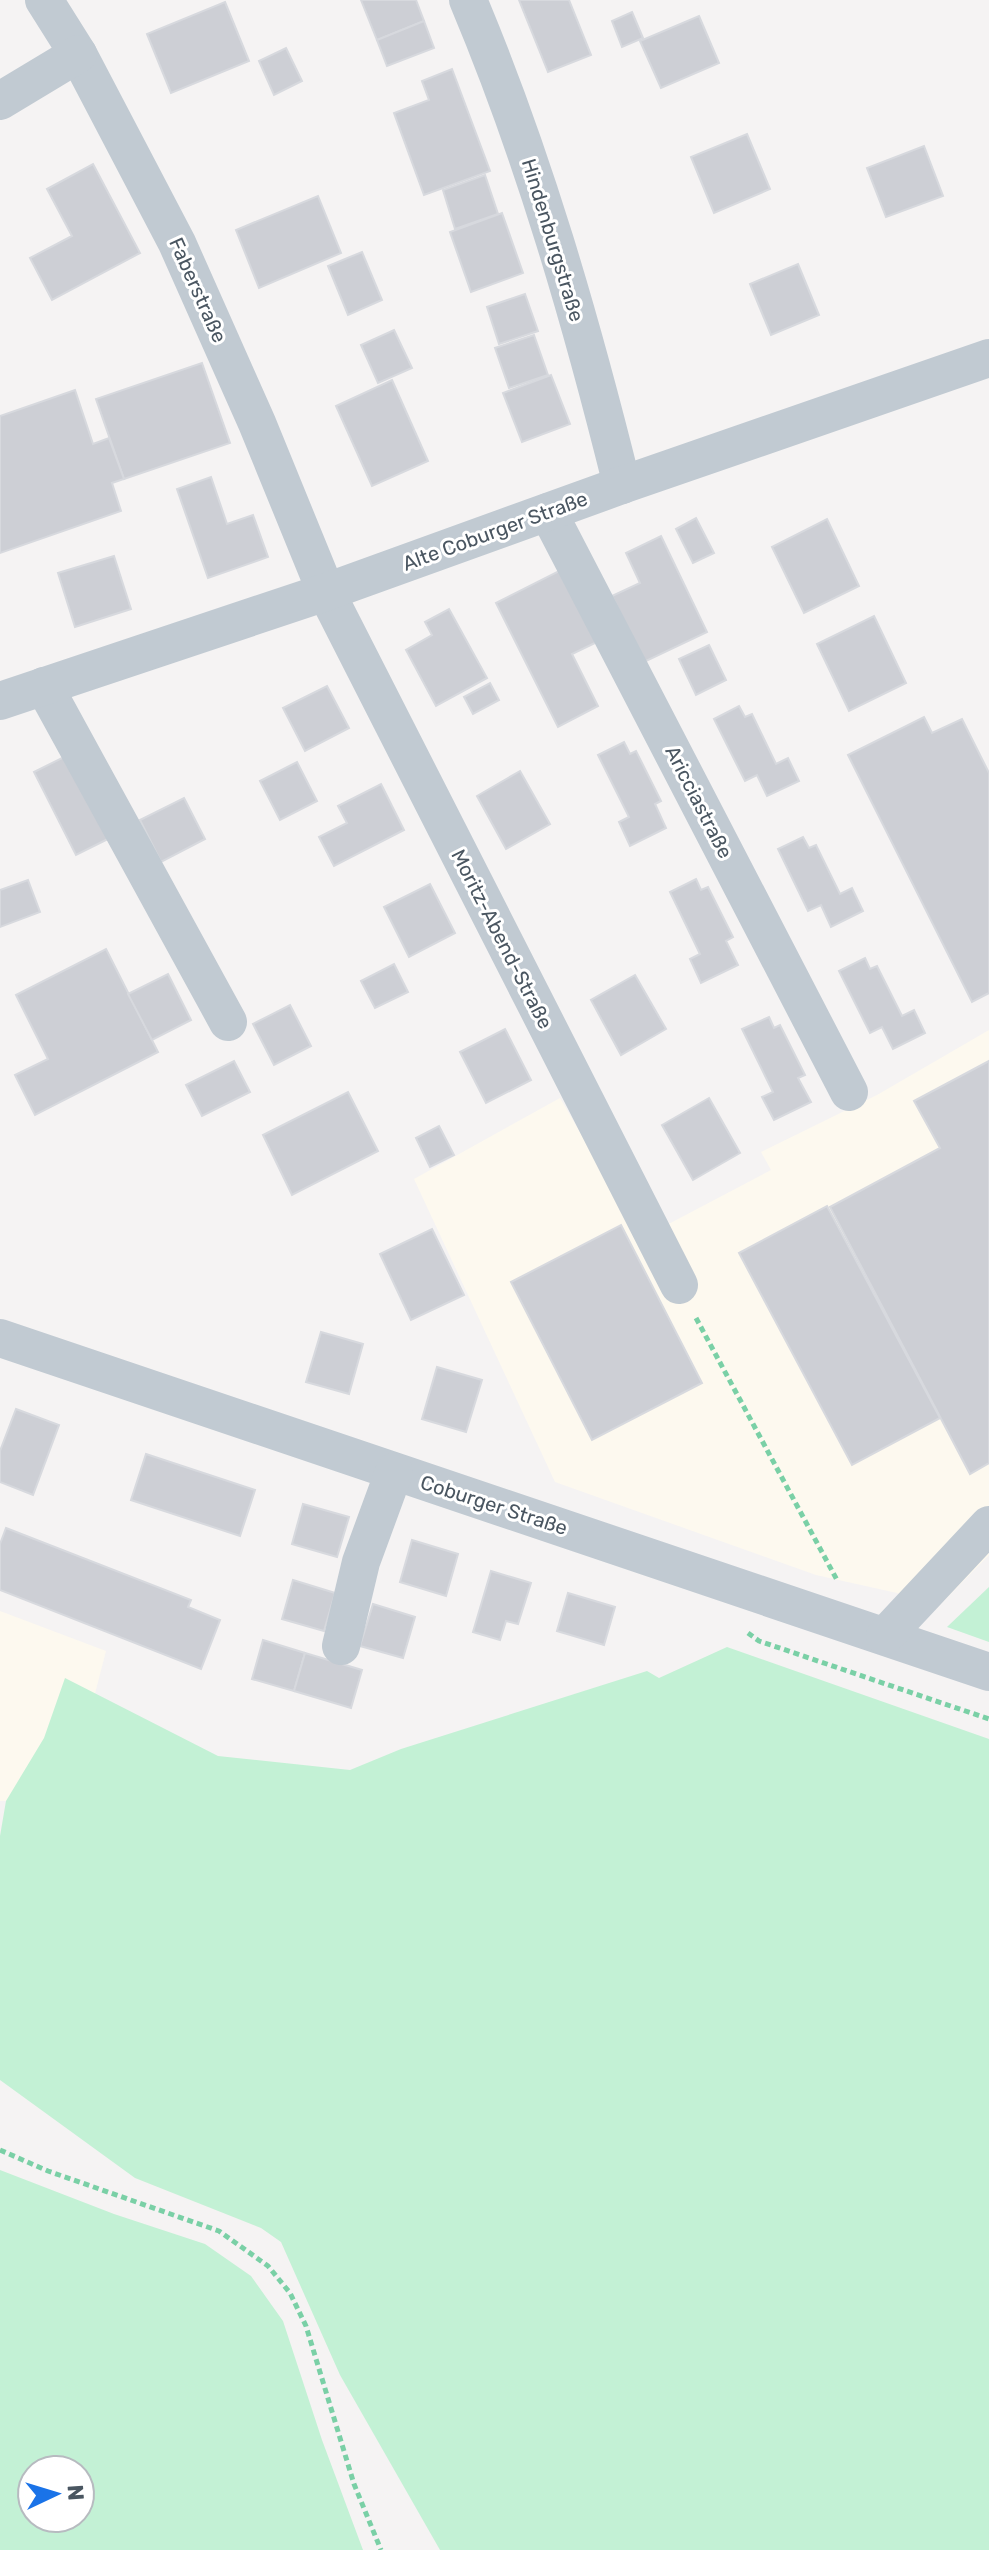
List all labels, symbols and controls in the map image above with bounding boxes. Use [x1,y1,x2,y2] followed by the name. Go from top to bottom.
[517,156,589,324] street label: Hindenburgstraße
[164,234,232,346] street label: Faberstraße
[399,486,591,576] street label: Alte Coburger Straße
[660,742,738,862] street label: Aricciastraße
[446,845,558,1033] street label: Moritz-Abend-Straße
[418,1470,570,1540] street label: Coburger Straße
[16,2454,96,2534] north arrow
[61,2484,89,2501] text: N

